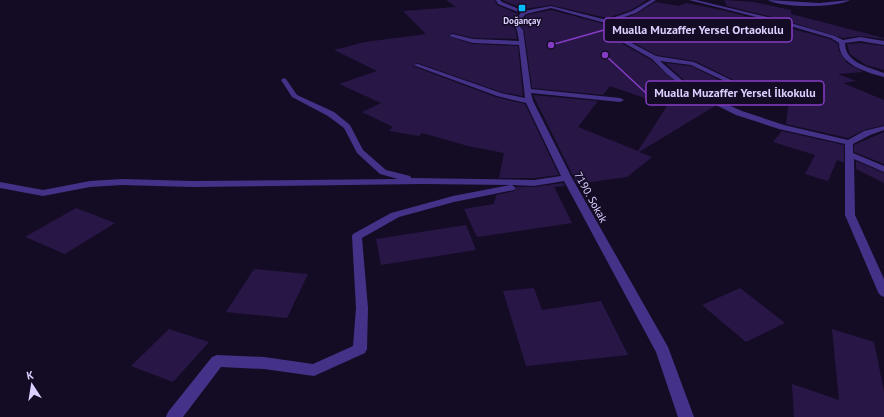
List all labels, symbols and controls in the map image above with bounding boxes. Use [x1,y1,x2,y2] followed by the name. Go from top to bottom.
[517,3,527,13] marker: Doğançay
[503,15,541,26] place label: Doğançay
[604,18,792,42] callout: Mualla Muzaffer Yersel Ortaokulu
[612,22,784,37] text: Mualla Muzaffer Yersel Ortaokulu
[646,81,824,105] callout: Mualla Muzaffer Yersel İlkokulu
[654,85,816,100] text: Mualla Muzaffer Yersel İlkokulu
[571,169,611,226] street label: 7190. Sokak
[12,365,52,405] north arrow
[25,368,35,383] text: K

